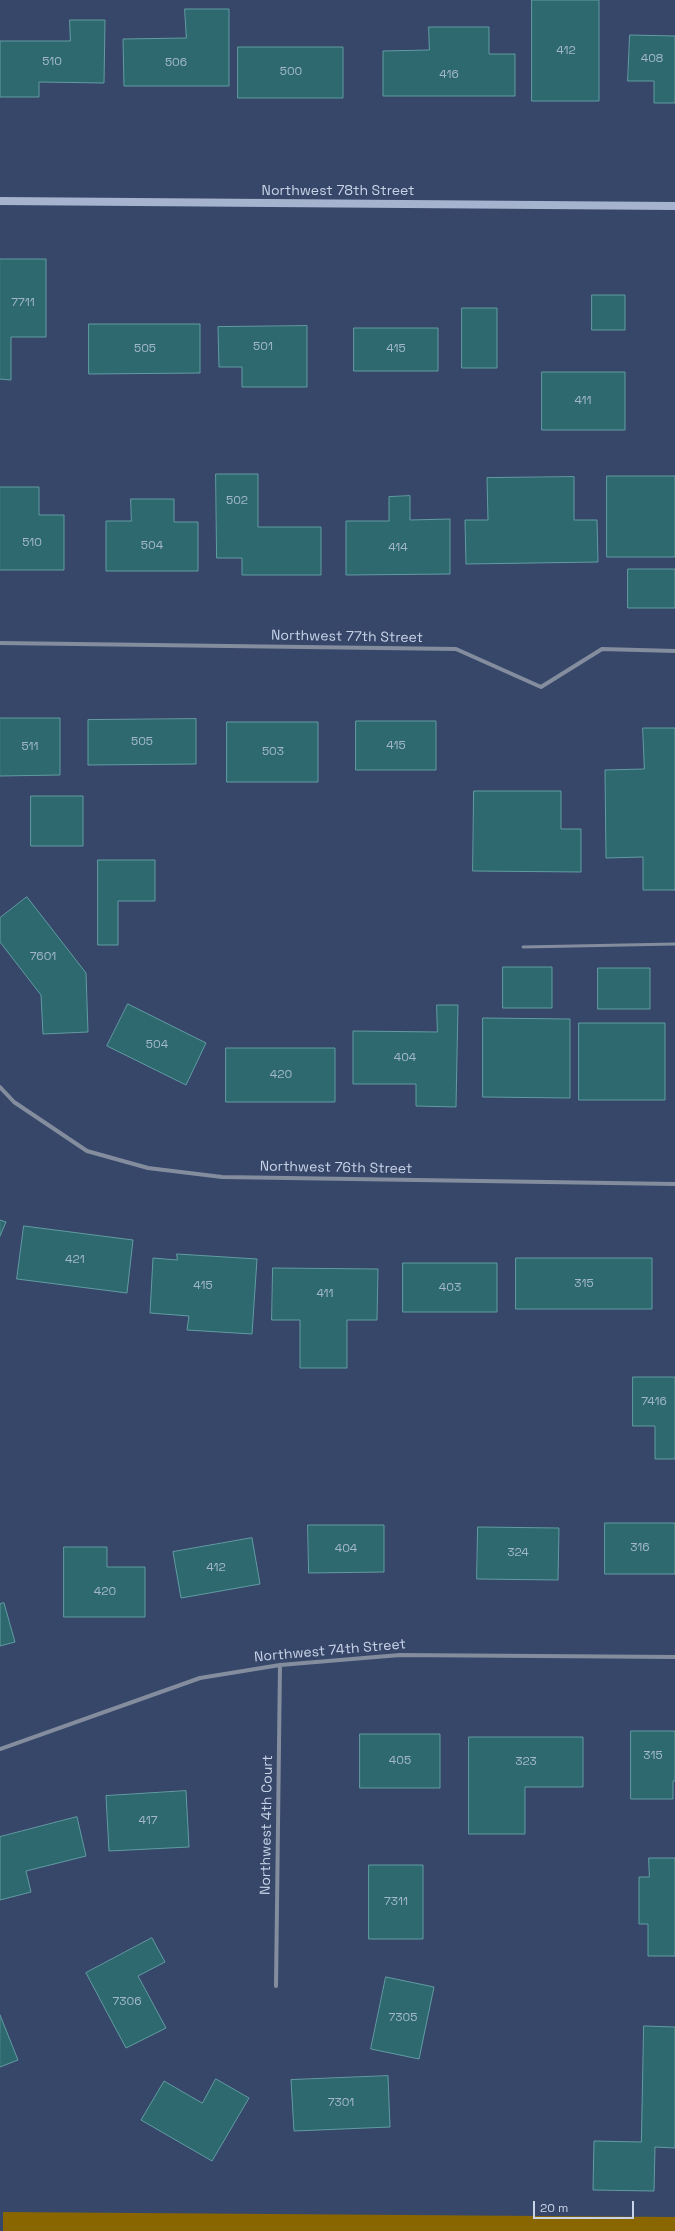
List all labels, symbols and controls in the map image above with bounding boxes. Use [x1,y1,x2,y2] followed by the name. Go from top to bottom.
[556,44,576,58] house number: 412
[641,52,663,66] house number: 408
[42,55,62,69] house number: 510
[165,56,187,70] house number: 506
[280,65,302,79] house number: 500
[439,68,459,82] house number: 416
[262,183,414,199] street label: Northwest 78th Street
[11,296,35,310] house number: 7711
[253,340,273,354] house number: 501
[134,342,156,356] house number: 505
[386,342,406,356] house number: 415
[574,394,592,408] house number: 411
[226,494,248,508] house number: 502
[22,536,42,550] house number: 510
[141,539,163,553] house number: 504
[388,541,408,555] house number: 414
[271,627,423,647] street label: Northwest 77th Street
[131,735,153,749] house number: 505
[386,739,406,753] house number: 415
[21,740,39,754] house number: 511
[262,745,284,759] house number: 503
[30,950,56,964] house number: 7601
[146,1038,168,1052] house number: 504
[394,1051,416,1065] house number: 404
[270,1068,292,1082] house number: 420
[260,1158,412,1178] street label: Northwest 76th Street
[65,1253,85,1267] house number: 421
[574,1277,594,1291] house number: 315
[193,1279,213,1293] house number: 415
[439,1281,461,1295] house number: 403
[316,1287,334,1301] house number: 411
[641,1395,667,1409] house number: 7416
[630,1541,650,1555] house number: 316
[335,1542,357,1556] house number: 404
[507,1546,529,1560] house number: 324
[206,1561,226,1575] house number: 412
[94,1585,116,1599] house number: 420
[254,1636,406,1666] street label: Northwest 74th Street
[643,1749,663,1763] house number: 315
[389,1754,411,1768] house number: 405
[257,1755,277,1895] street label: Northwest 4th Court
[515,1755,537,1769] house number: 323
[139,1814,157,1828] house number: 417
[384,1895,408,1909] house number: 7311
[112,1995,142,2009] house number: 7306
[389,2011,417,2025] house number: 7305
[328,2096,354,2110] house number: 7301
[535,2193,636,2219] scale bar
[540,2200,568,2216] text: 20 m

